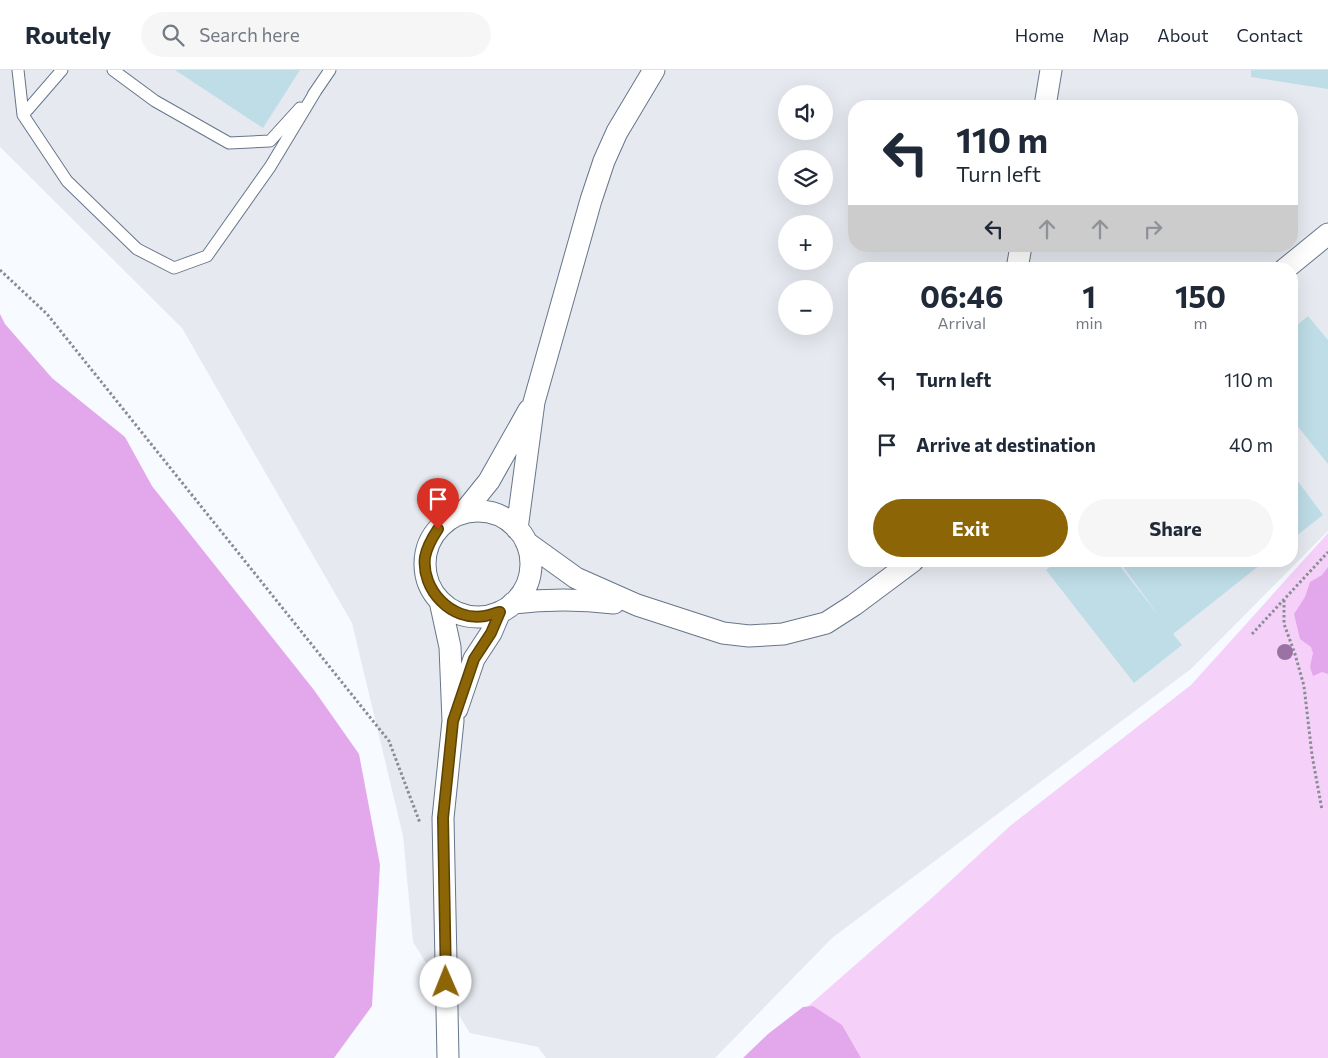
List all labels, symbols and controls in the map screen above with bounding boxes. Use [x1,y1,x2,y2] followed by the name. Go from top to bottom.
[141,12,491,57] search box
[25,20,111,49] text: Routely
[159,21,187,49] icon: search
[199,23,300,46] text: Search here
[1015,24,1064,46] text: Home
[1092,24,1129,46] text: Map
[1157,24,1209,46] text: About
[1237,24,1303,46] text: Contact
[778,85,833,335] map controls
[778,85,833,140] button: sound
[956,117,1048,160] text: 110 m
[873,120,938,185] icon: left
[778,150,833,205] button: layers
[956,160,1041,187] text: Turn left
[778,215,833,270] button: +
[980,215,1008,243] icon: left
[1033,215,1061,243] icon: ahead
[1086,215,1114,243] icon: ahead
[1139,215,1167,243] icon: right
[920,277,1003,314] text: 06:46
[1082,277,1096,314] text: 1
[1175,277,1226,314] text: 150
[778,280,833,335] button: −
[938,313,986,332] text: Arrival
[1076,313,1103,332] text: min
[1193,313,1207,332] text: m
[873,366,901,394] icon: left
[916,368,991,391] text: Turn left
[1224,368,1273,391] text: 110 m
[873,431,901,459] icon: arrive
[916,433,1096,456] text: Arrive at destination
[1229,433,1273,456] text: 40 m
[417,478,459,529] pin
[424,485,452,513] icon: arrive
[873,499,1068,557] button: Exit
[1078,499,1273,557] button: Share
[419,955,471,1007] position arrow

